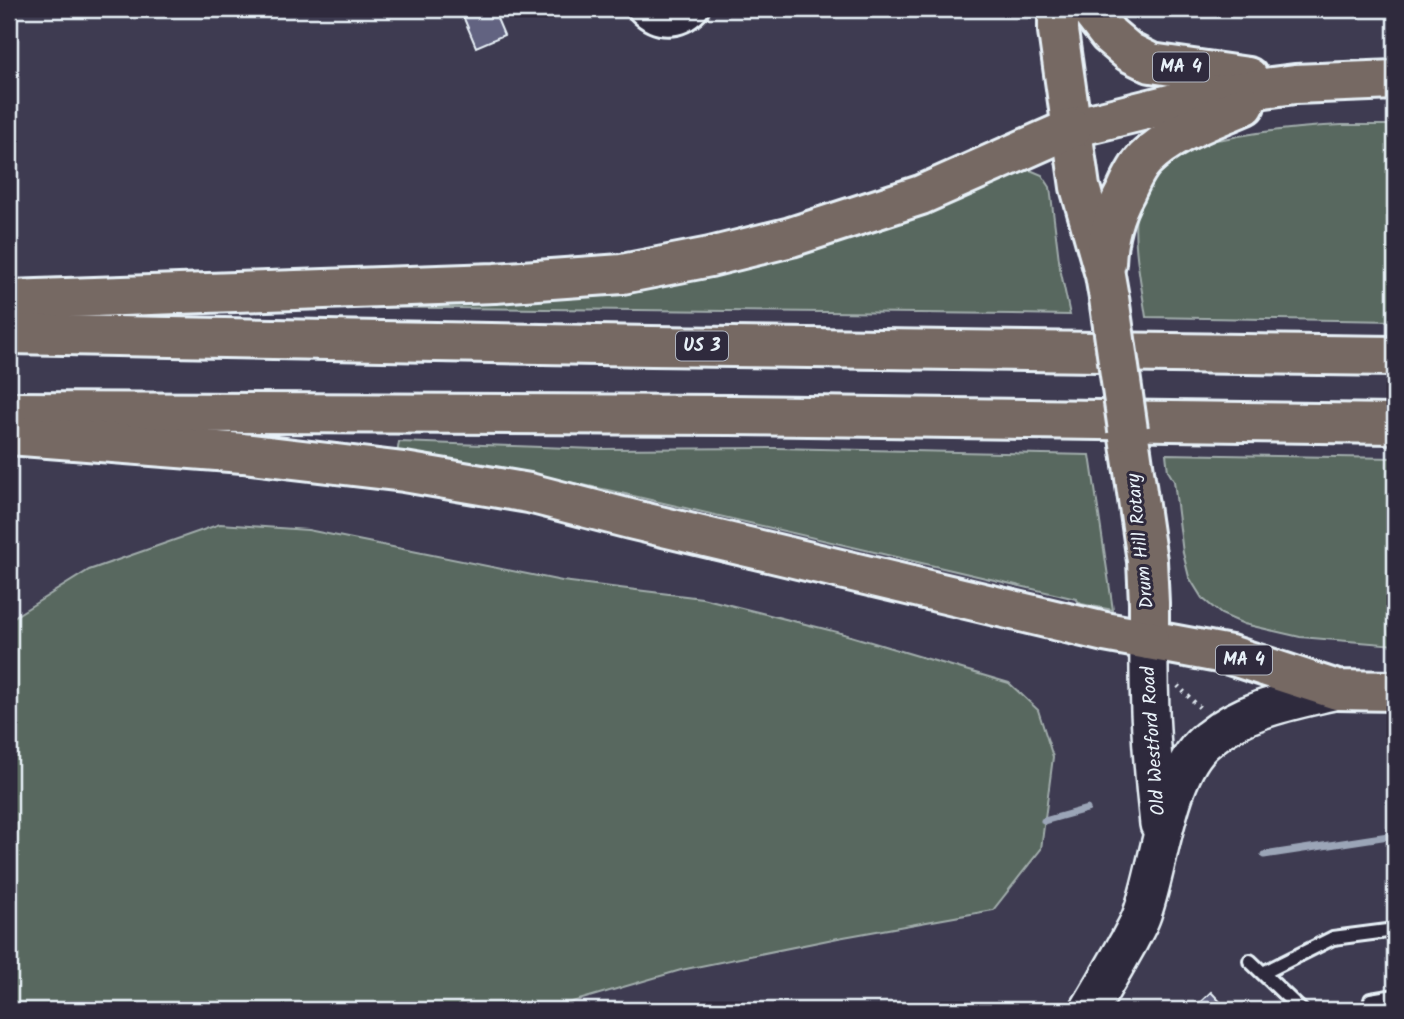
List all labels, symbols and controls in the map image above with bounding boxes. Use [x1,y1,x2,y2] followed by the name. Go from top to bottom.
[1153,52,1209,82] road number: MA 4
[676,332,728,360] road number: US 3
[1119,471,1163,610] street label: Drum Hill Rotary
[1216,646,1272,674] road number: MA 4
[1134,665,1174,817] street label: Old Westford Road

